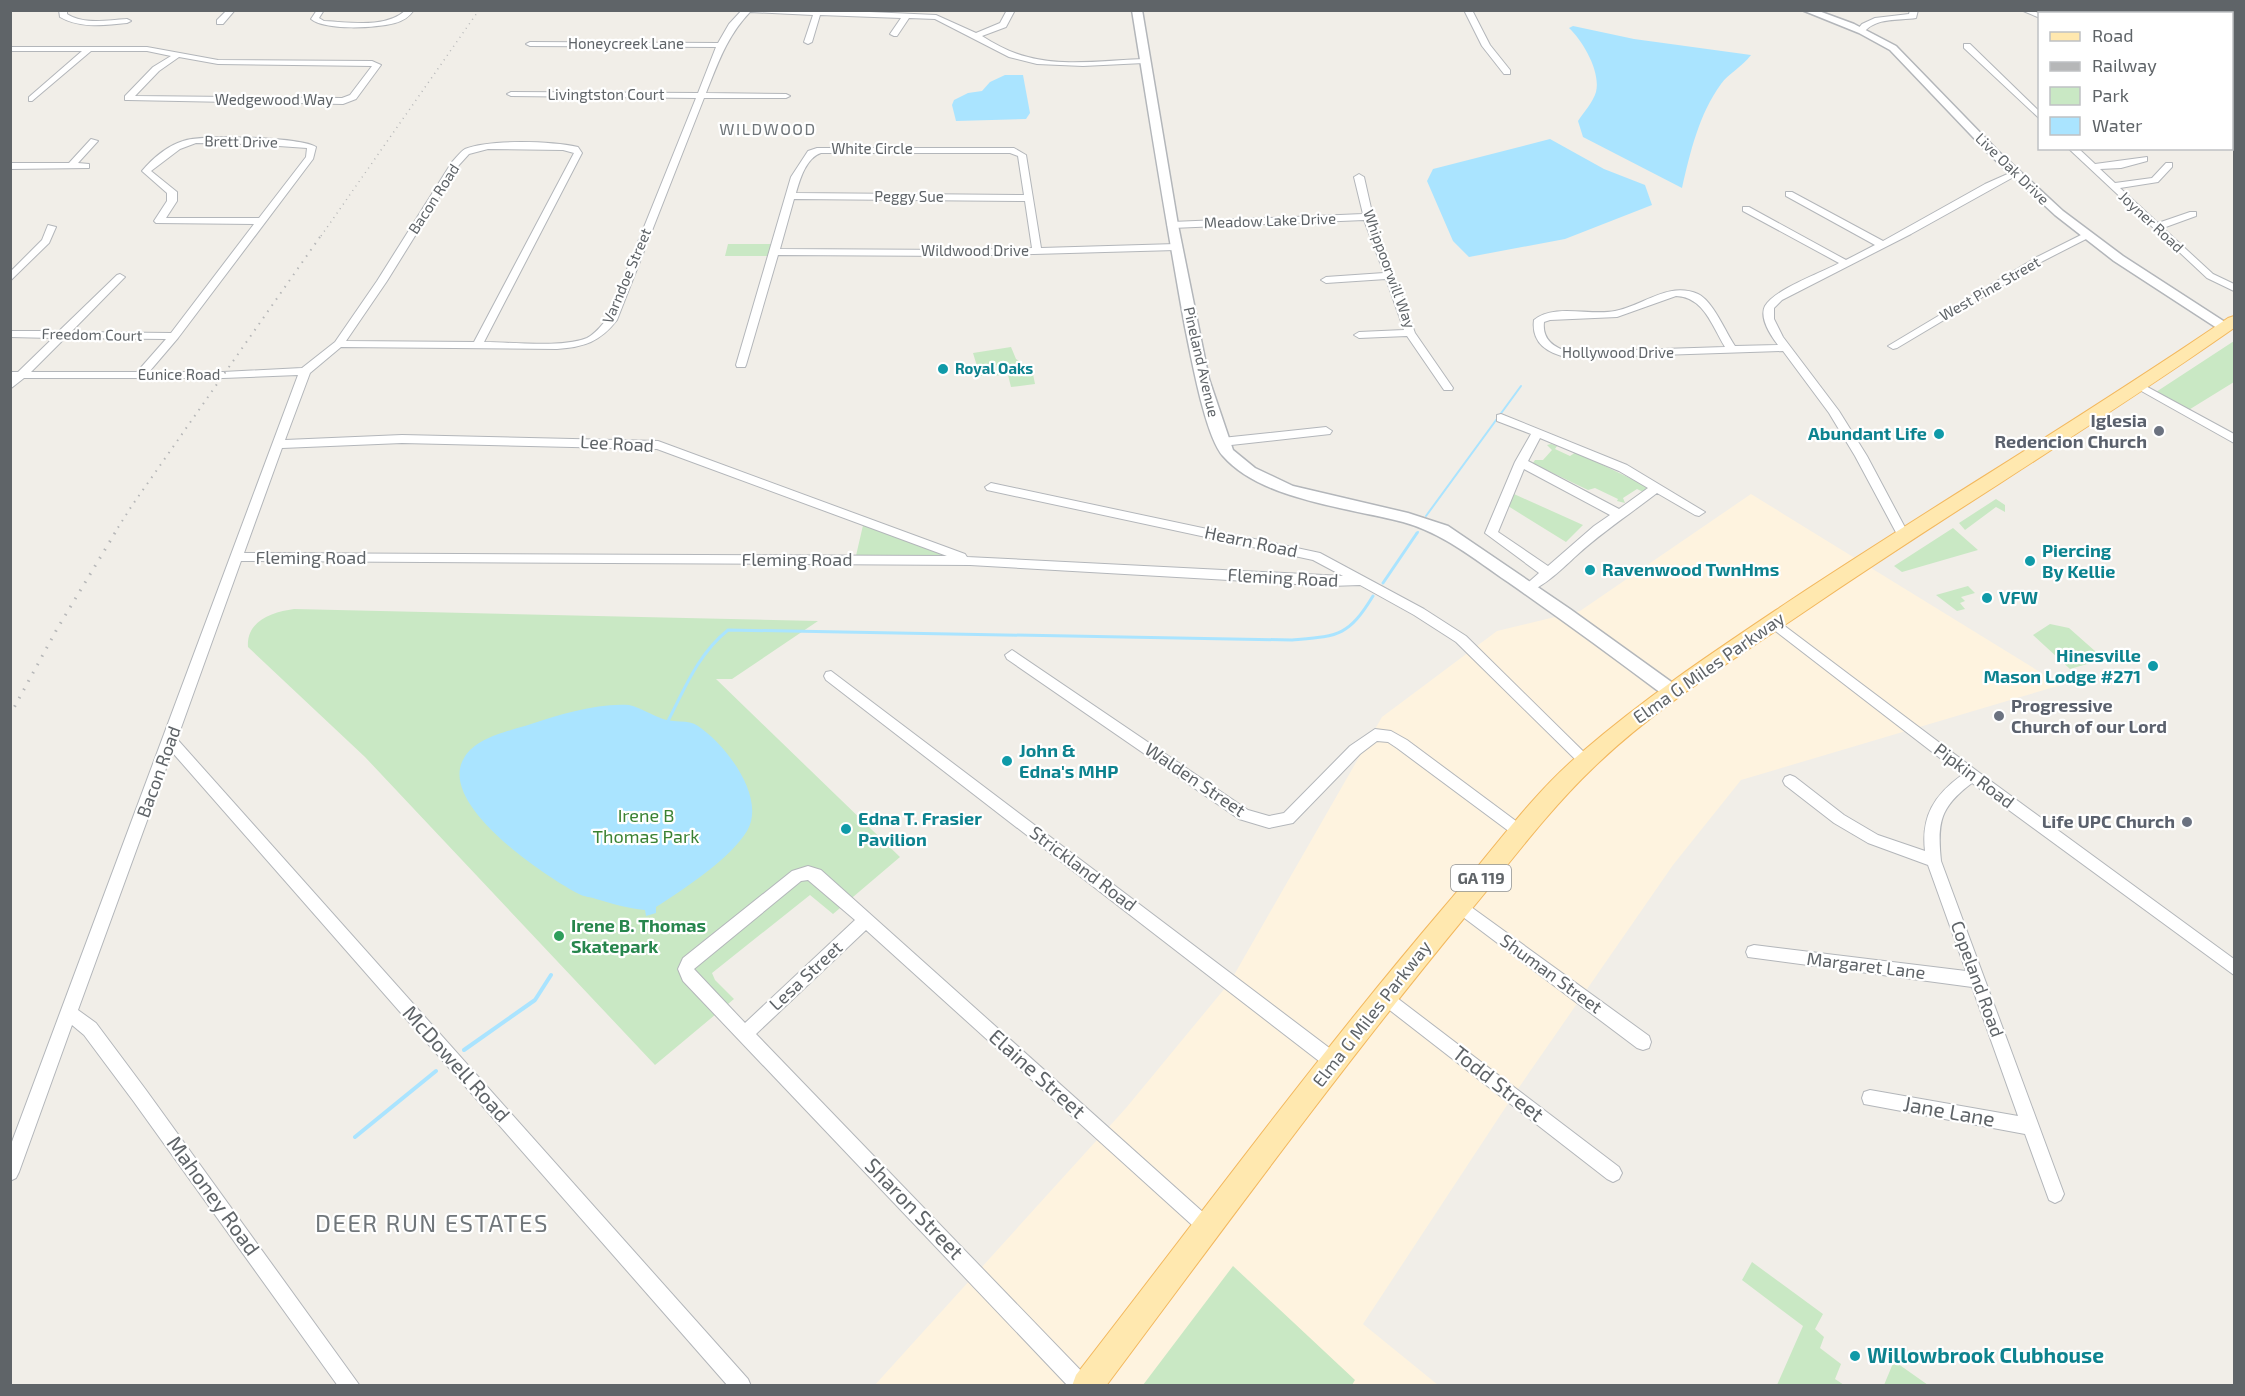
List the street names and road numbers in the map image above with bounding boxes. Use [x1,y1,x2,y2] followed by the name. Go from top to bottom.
[568,34,684,52] street label: Honeycreek Lane
[547,85,665,103] street label: Livingtston Court
[215,90,333,108] street label: Wedgewood Way
[1972,129,2053,208] street label: Live Oak Drive
[204,131,278,151] street label: Brett Drive
[831,139,913,157] street label: White Circle
[404,160,462,237] street label: Bacon Road
[874,187,944,205] street label: Peggy Sue
[2116,187,2188,256] street label: Joyner Road
[1360,207,1420,331] street label: Whippoorwill Way
[1204,209,1336,231] street label: Meadow Lake Drive
[598,225,654,326] street label: Varndoe Street
[921,241,1029,259] street label: Wildwood Drive
[1936,252,2043,324] street label: West Pine Street
[1181,305,1223,419] street label: Pineland Avenue
[42,324,143,344] street label: Freedom Court
[1562,343,1674,361] street label: Hollywood Drive
[138,365,220,383] street label: Eunice Road
[580,430,655,456] street label: Lee Road
[1203,520,1300,562] street label: Hearn Road
[256,546,366,568] street label: Fleming Road
[742,548,852,570] street label: Fleming Road
[1227,563,1339,591] street label: Fleming Road
[1628,606,1789,728] street label: Elma G Miles Parkway
[131,723,185,820] street label: Bacon Road
[1141,737,1250,821] street label: Walden Street
[1930,738,2019,813] street label: Pipkin Road
[1026,821,1141,915] street label: Strickland Road
[1451,865,1511,891] road number: GA 119
[1947,918,2009,1040] street label: Copeland Road
[1496,929,1607,1018] street label: Shuman Street
[1307,935,1436,1091] street label: Elma G Miles Parkway
[764,936,847,1015] street label: Lesa Street
[1806,947,1927,983] street label: Margaret Lane
[398,1000,516,1126] street label: McDowell Road
[985,1023,1091,1123] street label: Elaine Street
[1448,1039,1550,1126] street label: Todd Street
[1901,1090,1997,1131] street label: Jane Lane
[163,1131,266,1260] street label: Mahoney Road
[861,1152,970,1264] street label: Sharon Street

